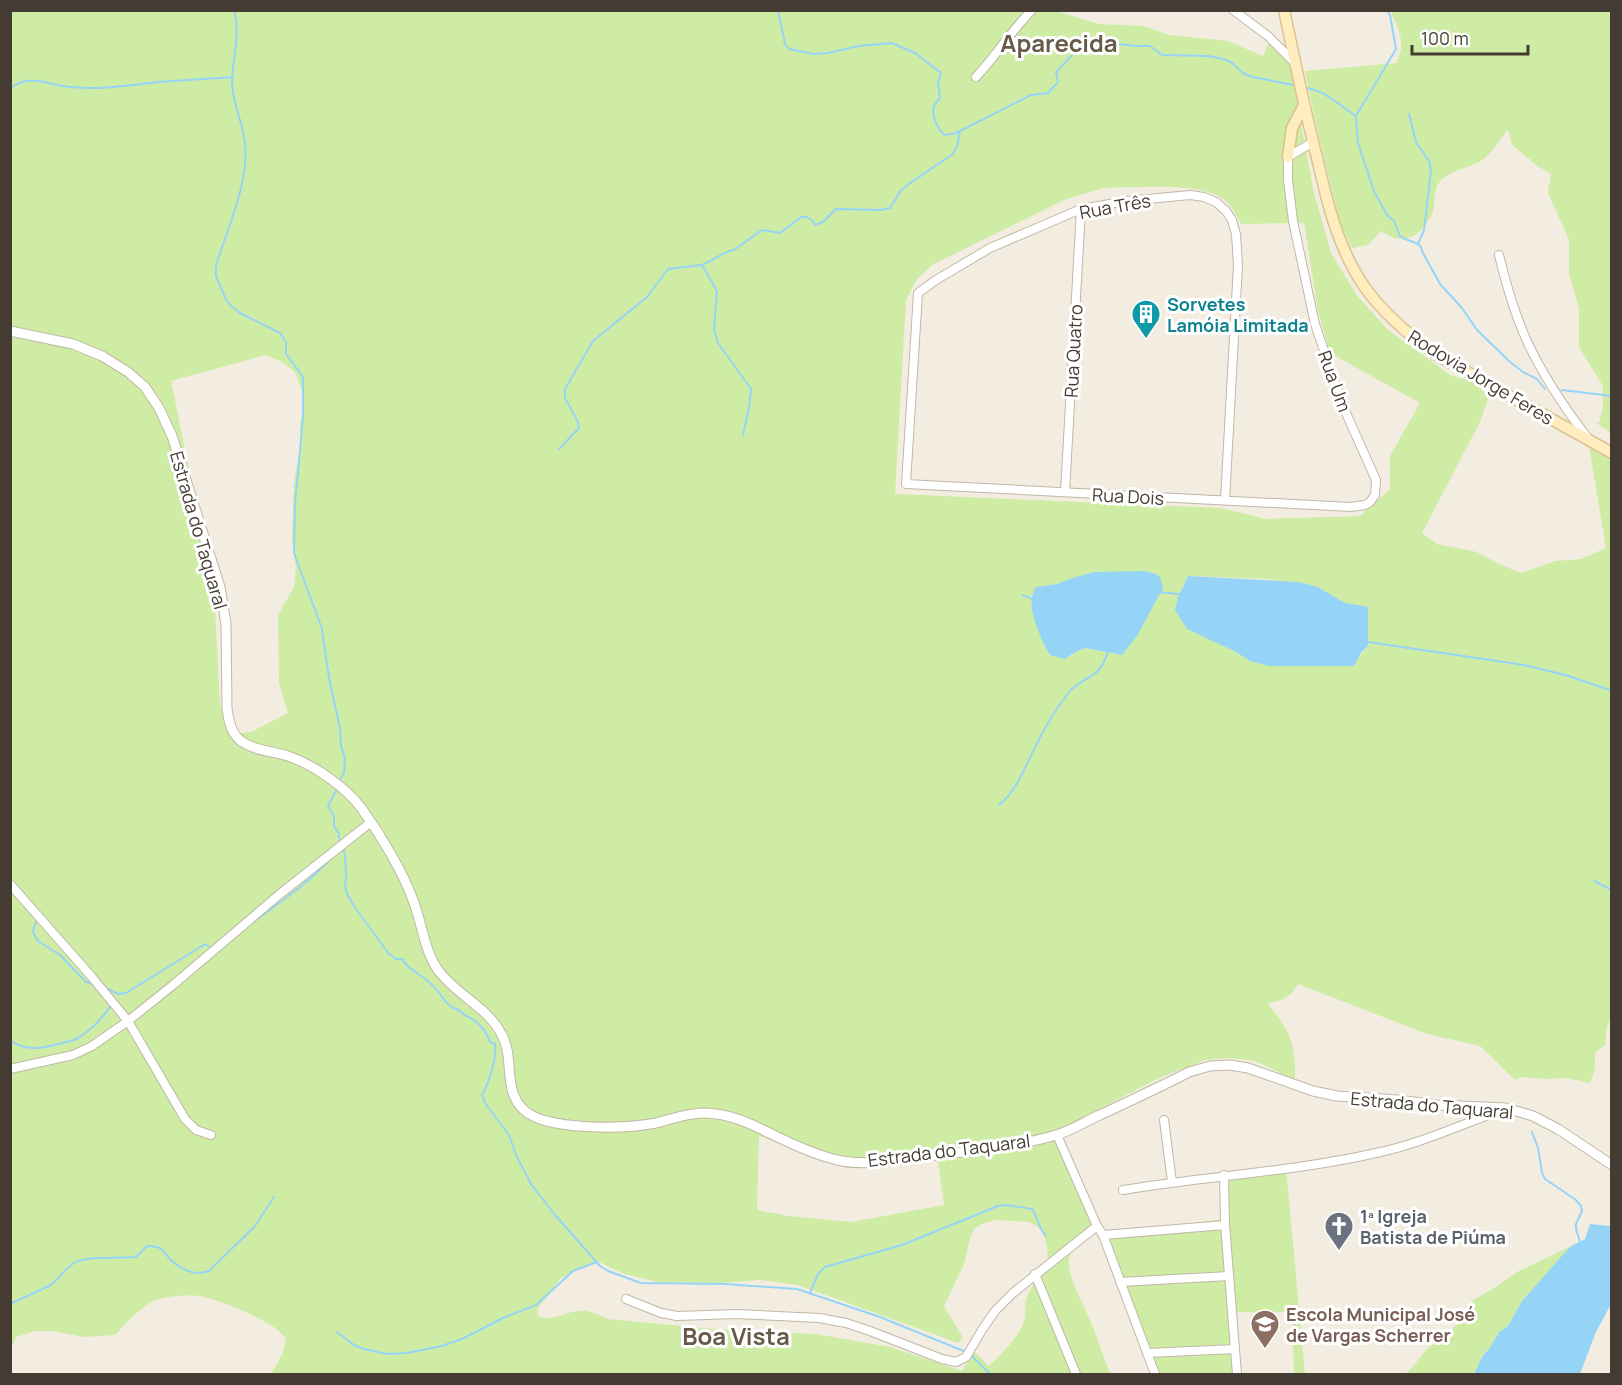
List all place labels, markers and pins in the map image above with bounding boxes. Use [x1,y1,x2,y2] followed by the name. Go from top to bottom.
[1167,292,1309,337] place label: Sorvetes Lamóia Limitada
[1130,298,1162,340] building icon: Sorvetes Lamóia Limitada
[1360,1204,1506,1249] place label: 1ª Igreja Batista de Piúma
[1323,1210,1355,1252] church icon: 1ª Igreja Batista de Piúma
[1286,1302,1475,1347] place label: Escola Municipal José de Vargas Scherrer
[1249,1308,1281,1350] school or university icon: Escola Municipal José de Vargas Scherrer

